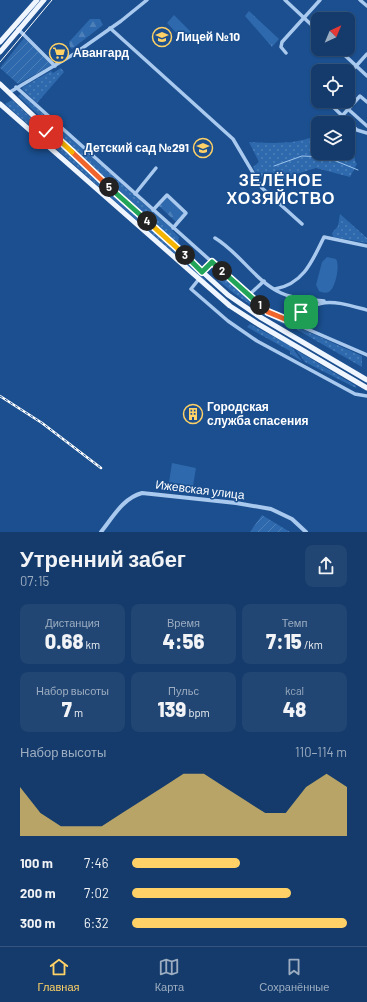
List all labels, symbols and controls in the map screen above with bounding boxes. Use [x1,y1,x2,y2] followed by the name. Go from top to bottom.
[311,12,355,56] north arrow
[311,12,355,160] map controls
[151,26,173,48] school or university icon: Лицей №10
[176,29,240,44] place label: Лицей №10
[48,42,70,64] supermarket icon: Авангард
[73,45,130,60] place label: Авангард
[311,64,355,108] button: locate
[29,115,63,149] pin
[311,116,355,160] button: layers
[35,121,57,143] icon: check
[192,137,214,159] school or university icon: Детский сад №291
[84,140,189,155] place label: Детский сад №291
[227,170,335,207] district label: ЗЕЛЁНОЕ ХОЗЯЙСТВО
[99,177,119,197] pin: 5
[106,180,112,193] text: 5
[137,211,157,231] pin: 4
[144,214,150,227] text: 4
[175,245,195,265] pin: 3
[182,248,188,261] text: 3
[212,261,232,281] pin: 2
[219,264,225,277] text: 2
[250,295,270,315] pin: 1
[284,295,318,329] pin
[258,298,262,311] text: 1
[290,301,312,323] icon: arrive
[207,399,309,428] place label: Городская служба спасения
[182,403,204,425] building icon: Городская служба спасения
[155,477,246,502] street label: Ижевская улица
[20,545,186,571] text: Утренний забег
[305,545,347,587] button: share
[20,573,49,589] text: 07:15
[45,616,100,629] text: Дистанция
[167,616,200,629] text: Время
[282,616,307,629] text: Темп
[45,629,83,653] text: 0.68
[163,629,204,653] text: 4:56
[266,629,302,653] text: 7:15
[83,638,100,651] text: km
[302,638,323,651] text: /km
[36,684,109,697] text: Набор высоты
[168,684,199,697] text: Пульс
[285,684,304,697] text: kcal
[62,697,72,721] text: 7
[157,697,186,721] text: 139
[283,697,306,721] text: 48
[72,706,83,719] text: m
[186,706,210,719] text: bpm
[20,744,106,760] text: Набор высоты
[295,744,347,760] text: 110–114 m
[20,855,53,871] text: 100 m
[84,855,108,871] text: 7:46
[20,885,56,901] text: 200 m
[84,885,109,901] text: 7:02
[20,915,55,931] text: 300 m
[84,915,109,931] text: 6:32
[38,956,79,993] tab: Главная
[155,956,184,993] tab: Карта
[259,956,329,993] tab: Сохранённые

